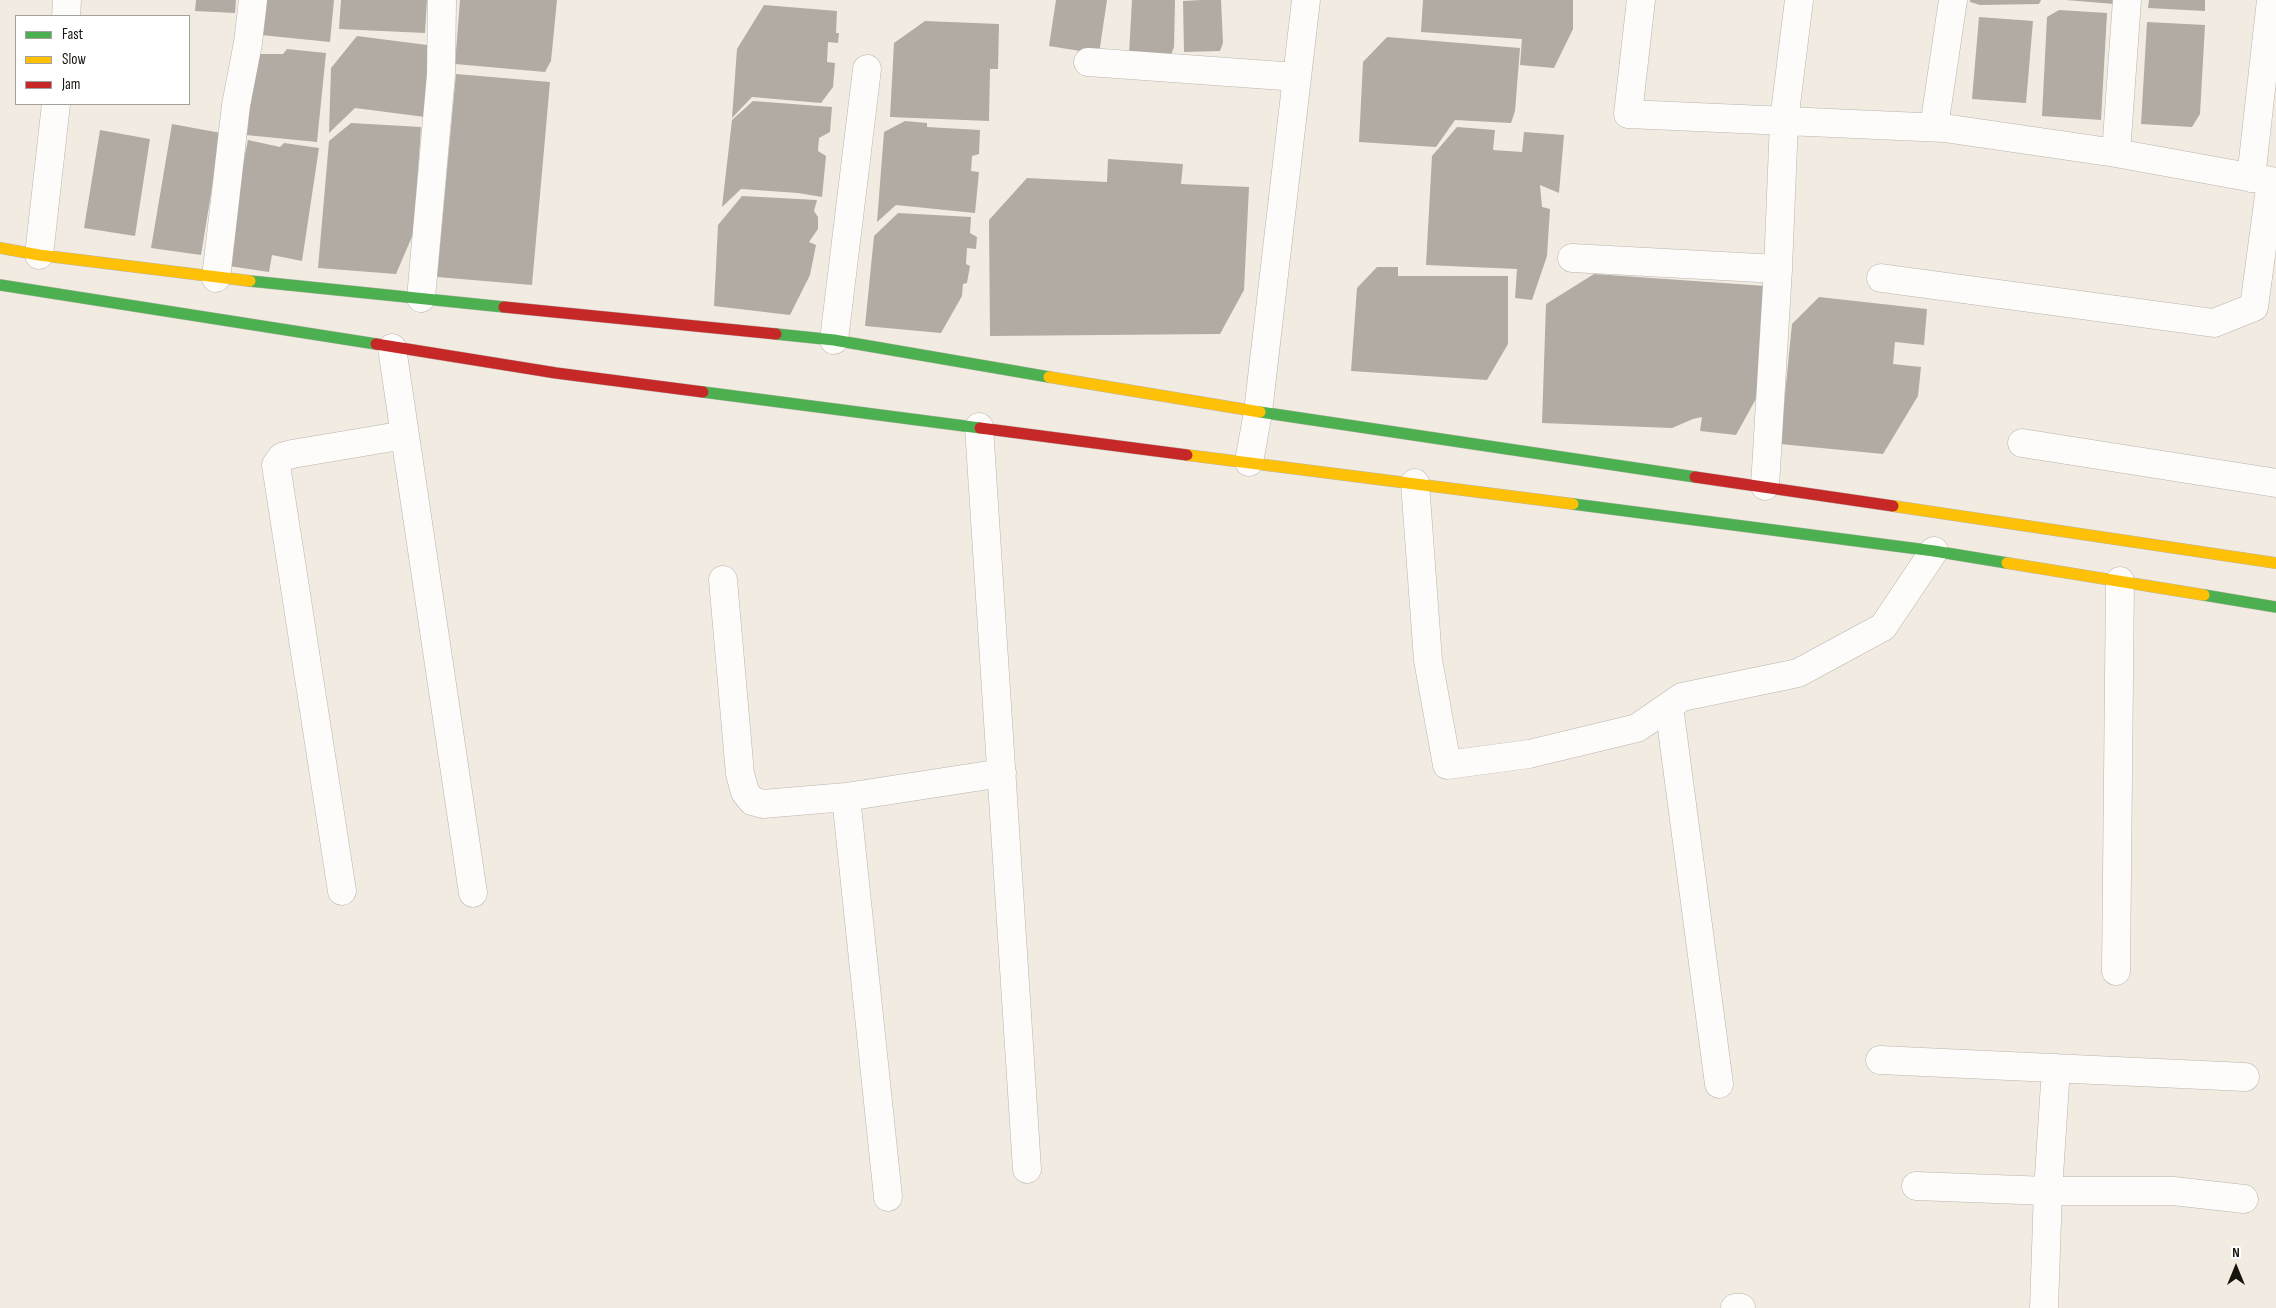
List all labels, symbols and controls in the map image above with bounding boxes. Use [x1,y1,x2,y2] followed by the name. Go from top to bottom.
[15,15,190,105] legend
[62,25,83,44] text: Fast
[62,50,86,69] text: Slow
[62,75,80,94] text: Jam
[2211,1243,2261,1293] north arrow
[2232,1244,2240,1261] text: N

